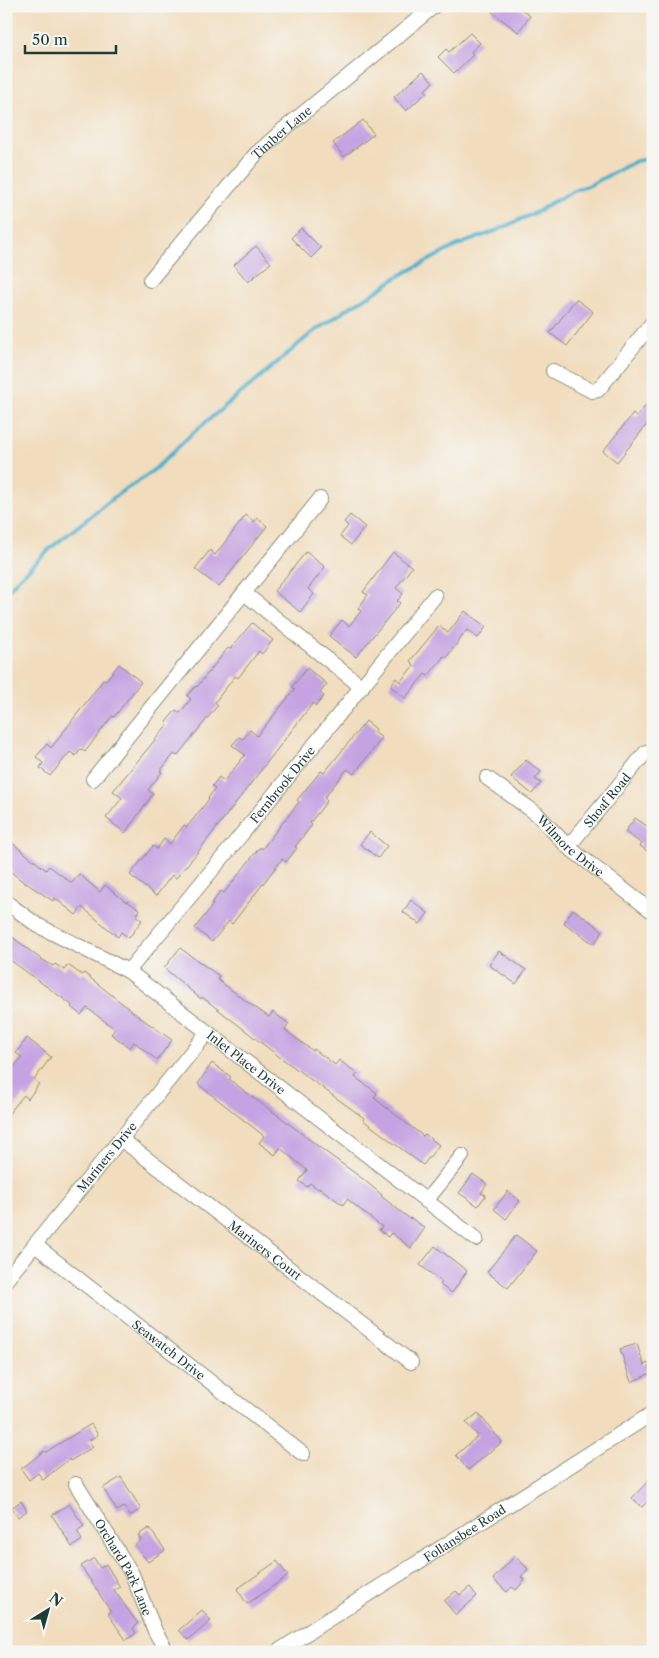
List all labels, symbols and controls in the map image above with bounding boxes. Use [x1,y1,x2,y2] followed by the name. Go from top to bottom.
[25,22,116,54] scale bar
[32,30,68,49] text: 50 m
[248,102,314,162] street label: Timber Lane
[246,743,318,826] street label: Fernbrook Drive
[580,769,634,830] street label: Shoaf Road
[534,811,607,880] street label: Wilmore Drive
[204,1027,289,1097] street label: Inlet Place Drive
[73,1118,140,1195] street label: Mariners Drive
[226,1217,305,1283] street label: Mariners Court
[130,1316,209,1383] street label: Seawatch Drive
[420,1501,509,1565] street label: Follansbee Road
[92,1516,156,1618] street label: Orchard Park Lane
[22,1586,72,1636] north arrow
[46,1589,66,1610] text: N

